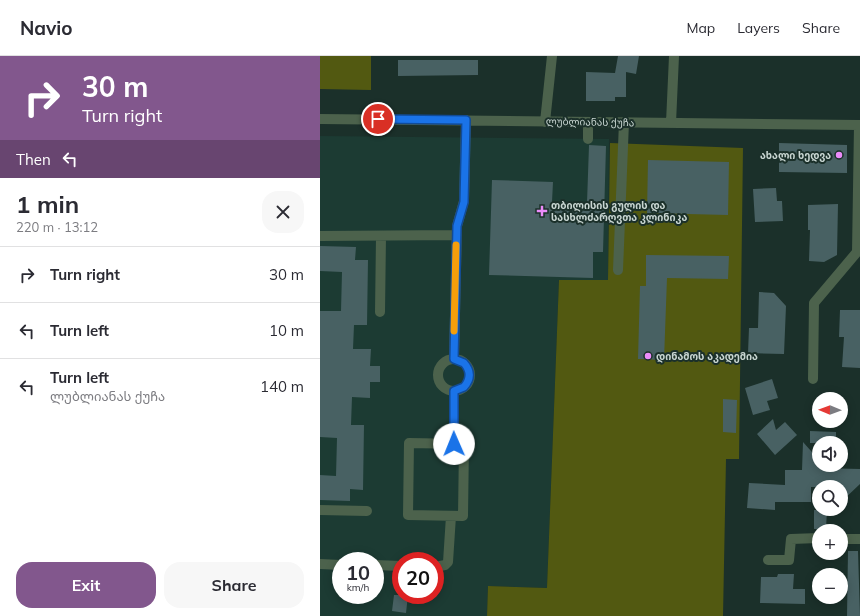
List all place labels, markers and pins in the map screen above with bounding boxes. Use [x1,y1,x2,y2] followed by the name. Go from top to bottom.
[361,102,395,136] pin
[760,149,831,162] place label: ახალი ხედვა
[834,150,844,160] marker: ახალი ხედვა
[551,199,687,224] place label: თბილისის გულის და სასხლძარღვთა კლინიკა
[536,205,548,217] marker: თბილისის გულის და სასხლძარღვთა კლინიკა
[656,350,758,363] place label: დინამოს აკადემია
[643,351,653,361] marker: დინამოს აკადემია

